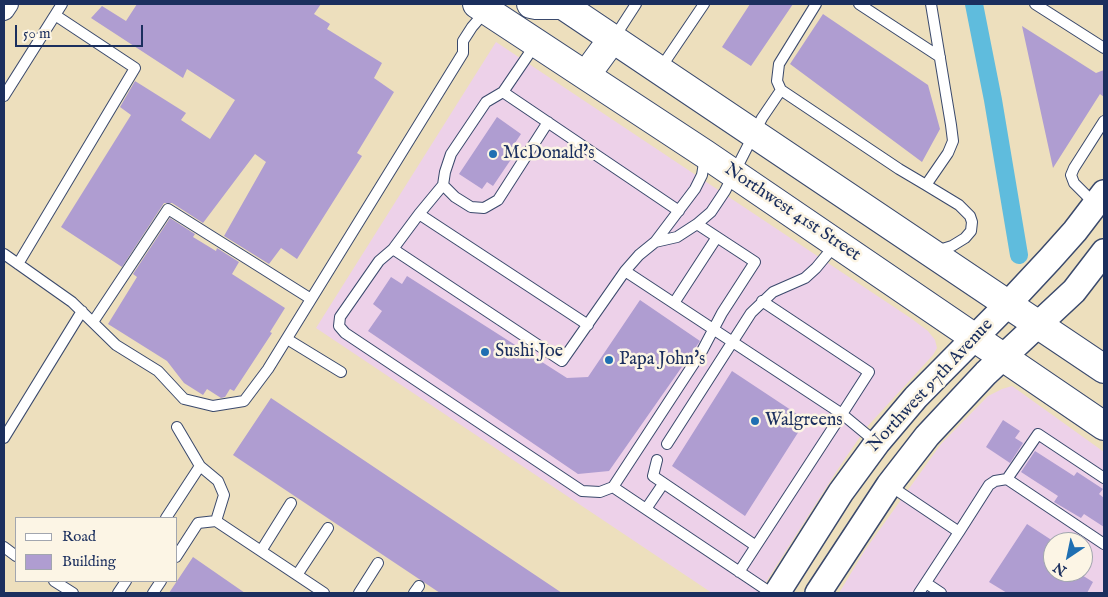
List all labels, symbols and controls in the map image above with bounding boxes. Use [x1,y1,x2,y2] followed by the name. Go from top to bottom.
[18,15,145,47] scale bar
[23,24,51,43] text: 50 m
[503,143,595,165] place label: McDonald's
[487,148,499,160] marker: McDonald's
[720,159,864,267] street label: Northwest 41st Street
[864,315,998,457] street label: Northwest 97th Avenue
[495,341,563,363] place label: Sushi Joe
[479,346,491,358] marker: Sushi Joe
[619,349,705,371] place label: Papa John's
[603,354,615,366] marker: Papa John's
[765,410,843,432] place label: Walgreens
[749,415,761,427] marker: Walgreens
[15,517,178,582] legend
[62,527,96,546] text: Road
[1043,532,1093,582] north arrow
[62,552,116,571] text: Building
[1050,558,1070,579] text: N

